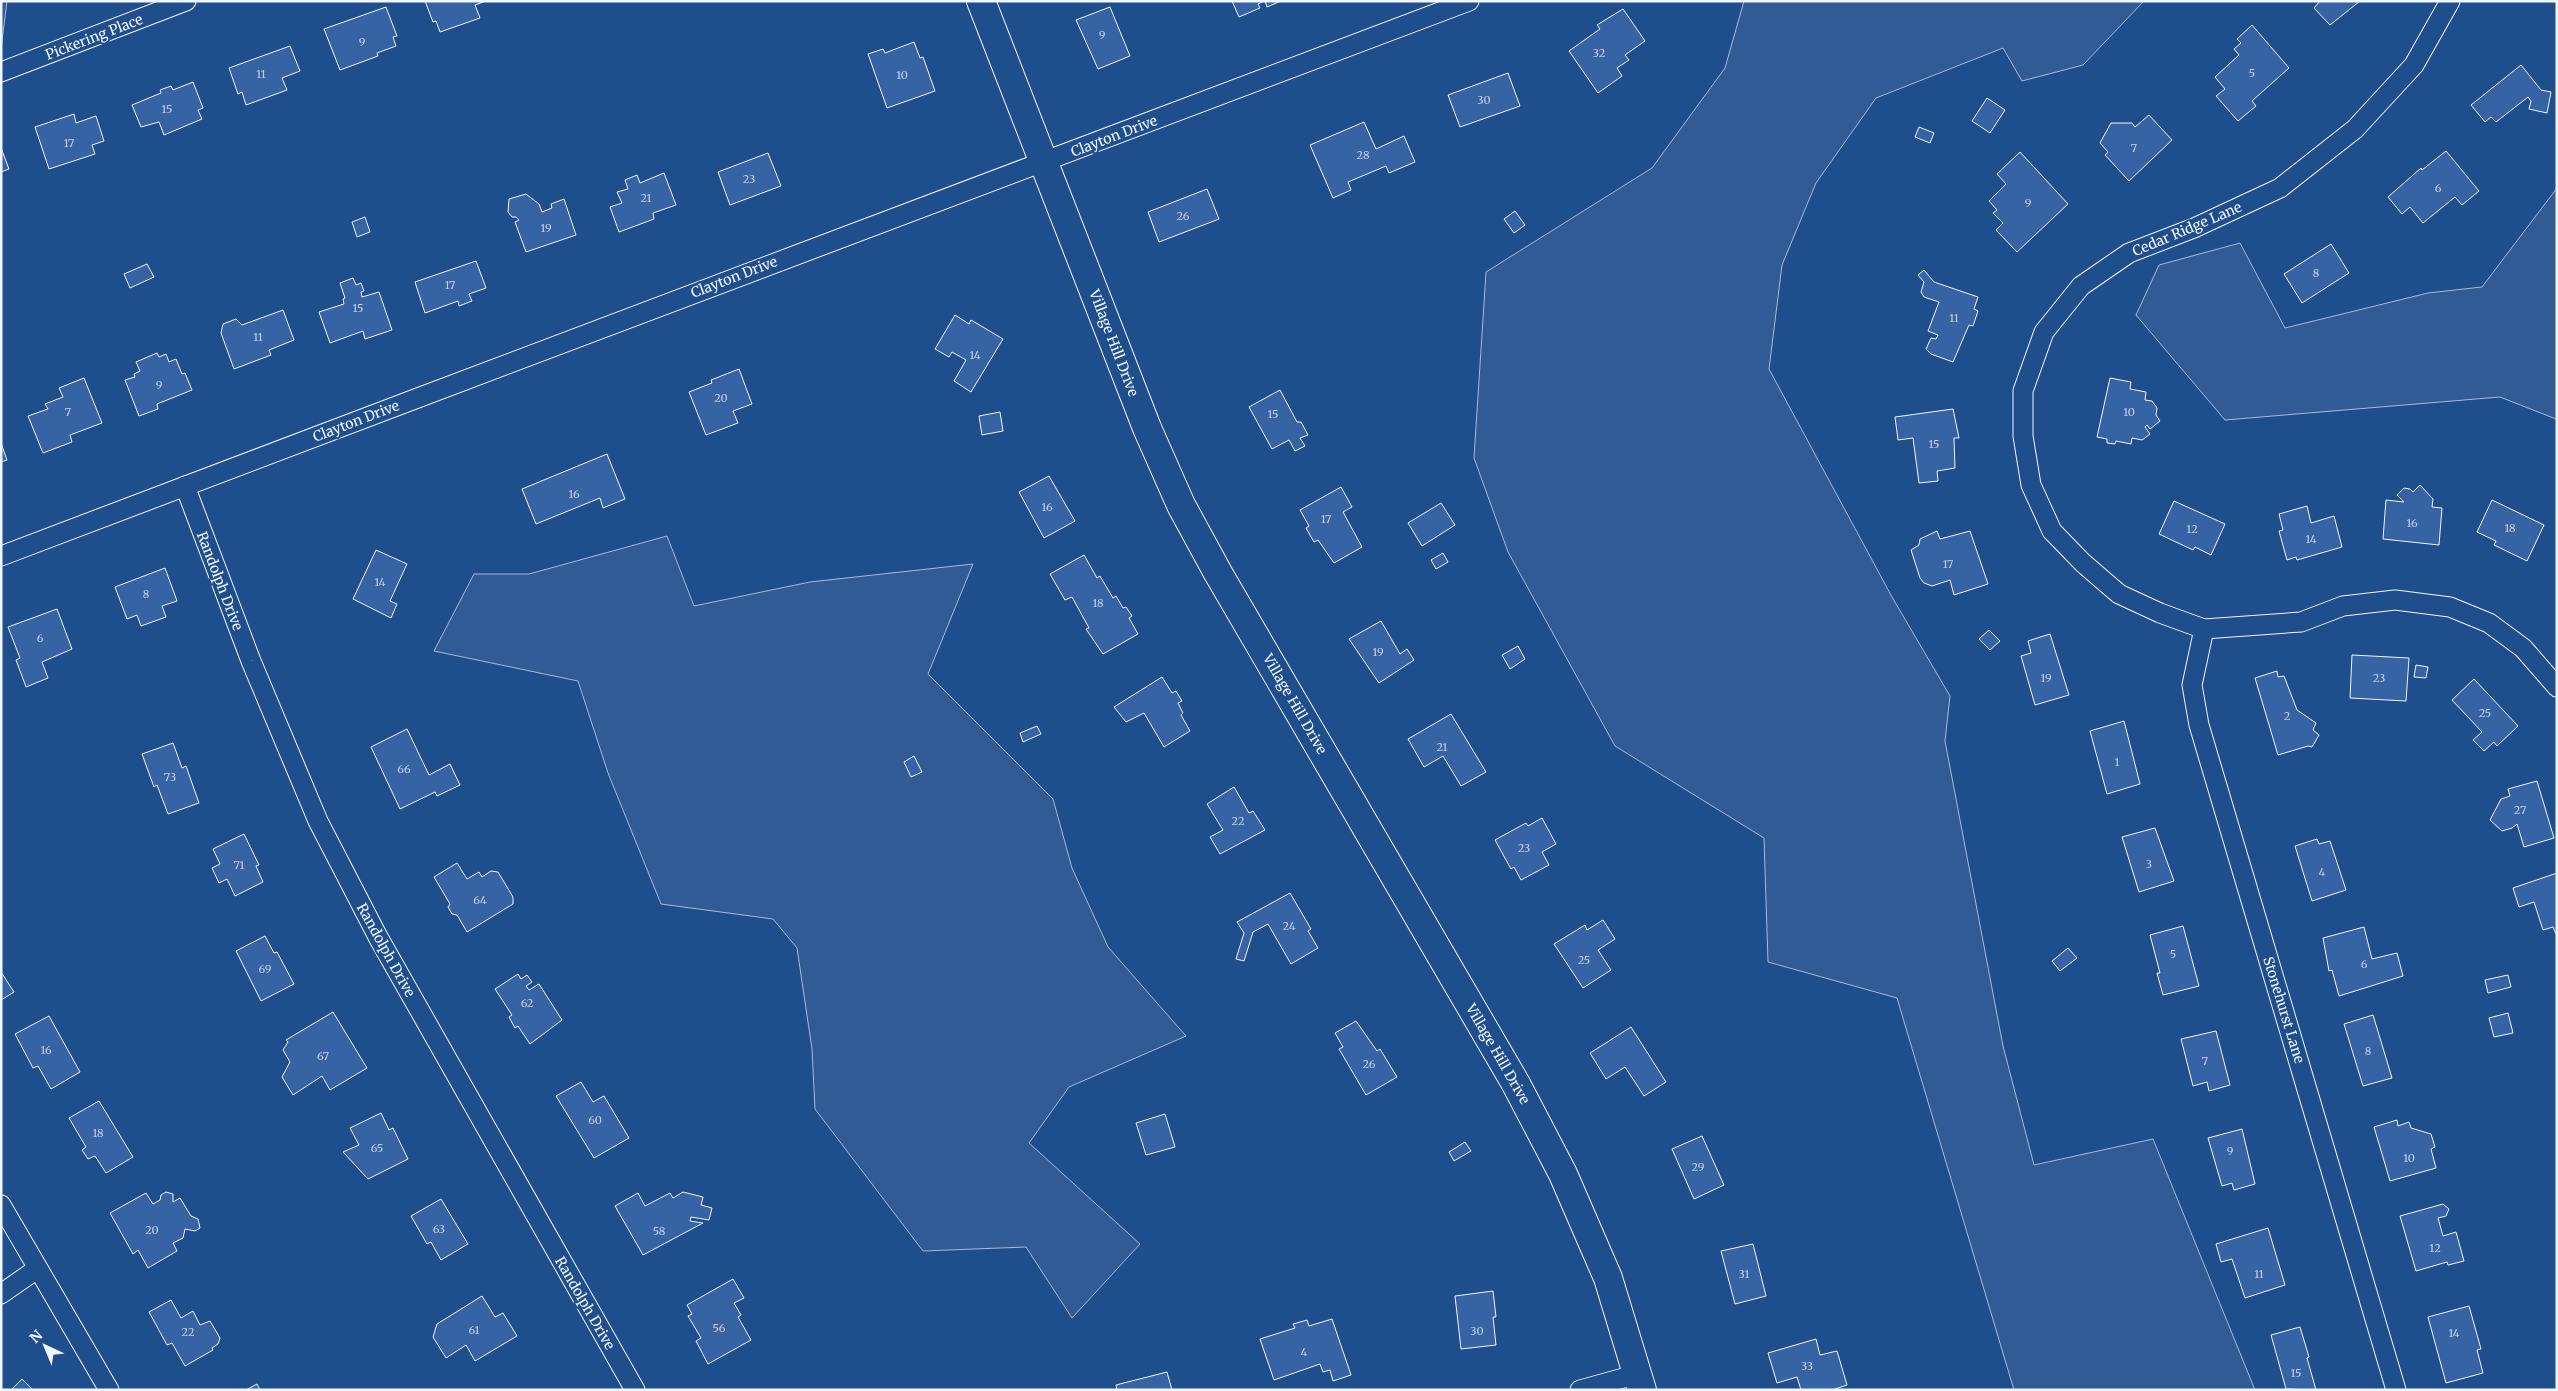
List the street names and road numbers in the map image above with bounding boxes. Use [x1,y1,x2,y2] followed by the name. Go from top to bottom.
[43,10,145,64] street label: Pickering Place
[1068,111,1160,161] street label: Clayton Drive
[2130,198,2244,260] street label: Cedar Ridge Lane
[688,252,780,302] street label: Clayton Drive
[1085,286,1143,399] street label: Village Hill Drive
[310,396,402,446] street label: Clayton Drive
[193,529,247,633] street label: Randolph Drive
[1258,650,1331,757] street label: Village Hill Drive
[353,900,419,1000] street label: Randolph Drive
[2259,954,2309,1066] street label: Stonehurst Lane
[1461,1000,1534,1107] street label: Village Hill Drive
[551,1253,619,1353] street label: Randolph Drive

